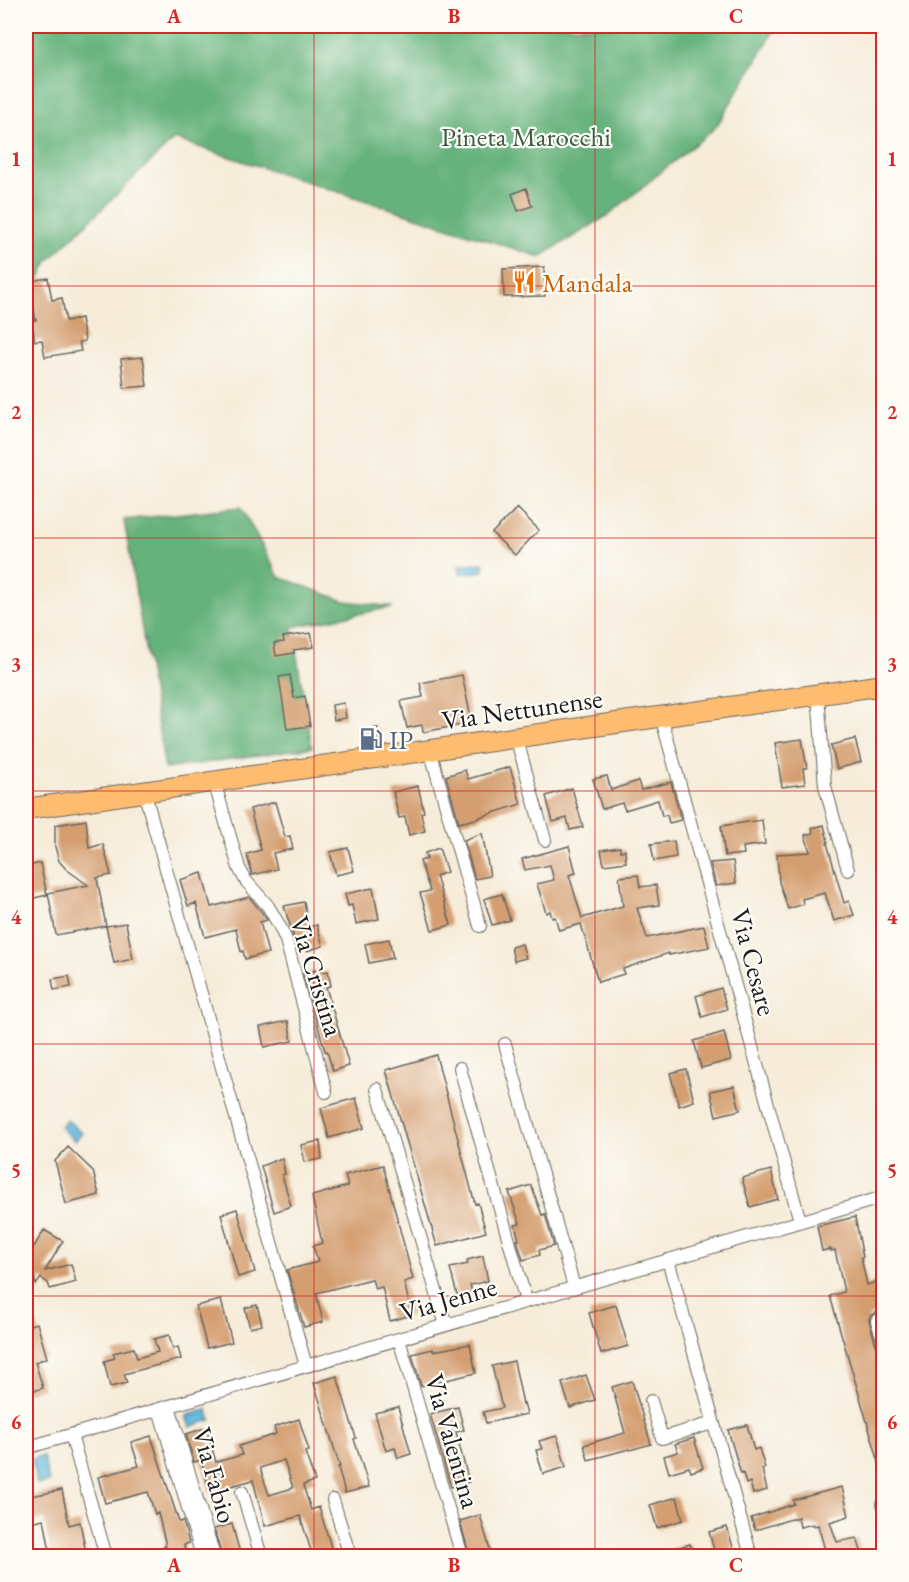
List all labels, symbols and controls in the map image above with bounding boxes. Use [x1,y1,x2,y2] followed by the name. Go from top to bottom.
[166,3,182,29] text: A
[448,3,460,29] text: B
[729,3,743,29] text: C
[441,119,611,154] park label: Pineta Marocchi
[11,146,21,172] text: 1
[887,146,897,172] text: 1
[542,265,633,300] place label: Mandala
[511,269,537,295] restaurant icon: Mandala
[11,399,22,425] text: 2
[887,399,898,425] text: 2
[11,651,21,677] text: 3
[887,651,897,677] text: 3
[439,680,605,738] street label: Via Nettunense
[389,722,413,757] place label: IP
[358,726,384,752] fuel station icon: IP
[11,904,22,930] text: 4
[887,904,898,930] text: 4
[723,905,785,1019] street label: Via Cesare
[282,912,352,1041] street label: Via Cristina
[11,1157,21,1183] text: 5
[887,1157,897,1183] text: 5
[396,1269,500,1329] street label: Via Jenne
[417,1370,489,1512] street label: Via Valentina
[11,1409,22,1435] text: 6
[887,1409,898,1435] text: 6
[185,1423,245,1527] street label: Via Fabio
[166,1552,182,1578] text: A
[448,1552,460,1578] text: B
[729,1552,743,1578] text: C

